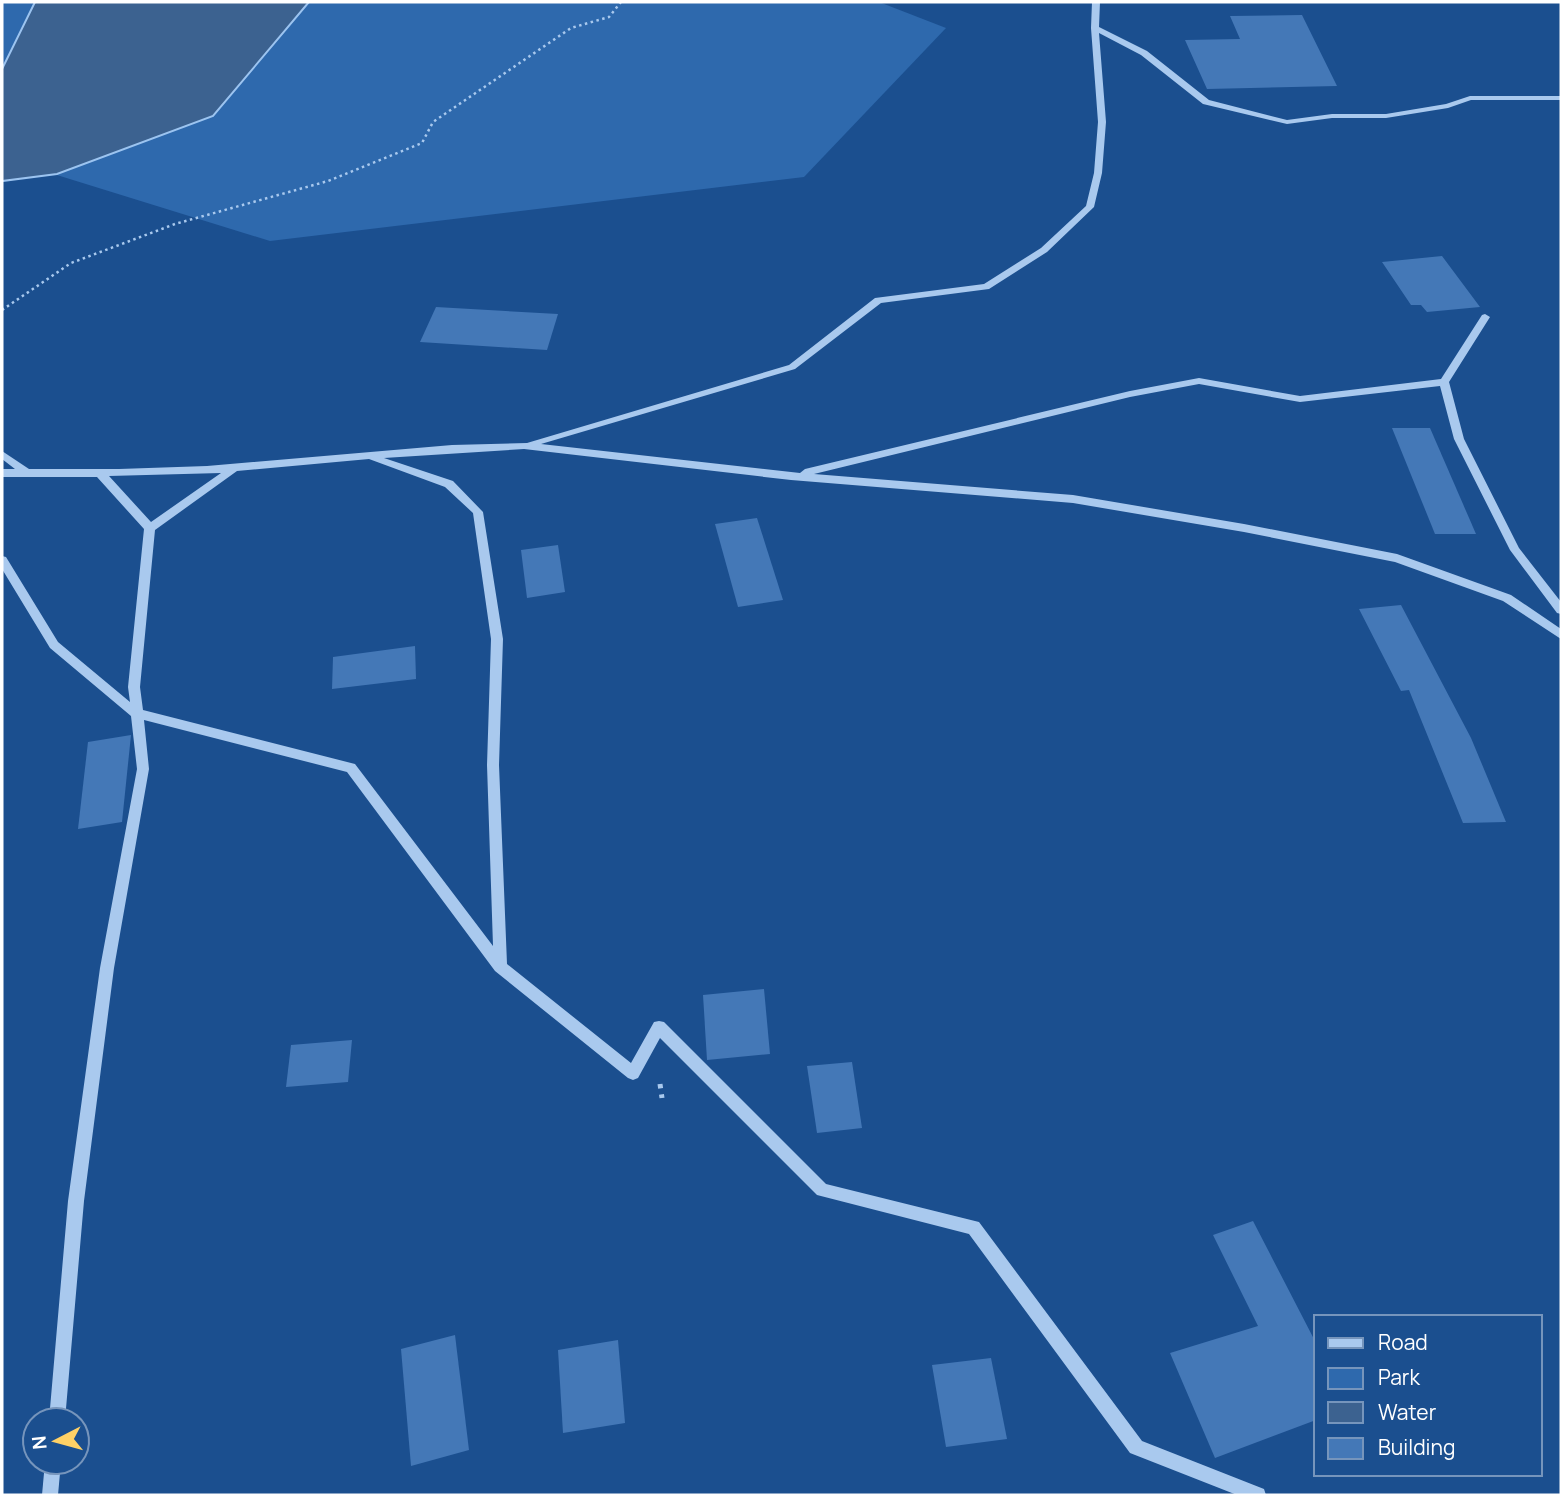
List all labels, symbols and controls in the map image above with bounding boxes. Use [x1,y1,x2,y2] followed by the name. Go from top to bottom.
[1314,1315,1542,1476] legend
[1378,1328,1428,1356] text: Road
[1378,1363,1420,1391] text: Park
[1378,1398,1437,1426] text: Water
[21,1406,91,1476] north arrow
[1378,1433,1455,1461] text: Building
[25,1435,53,1451] text: N

